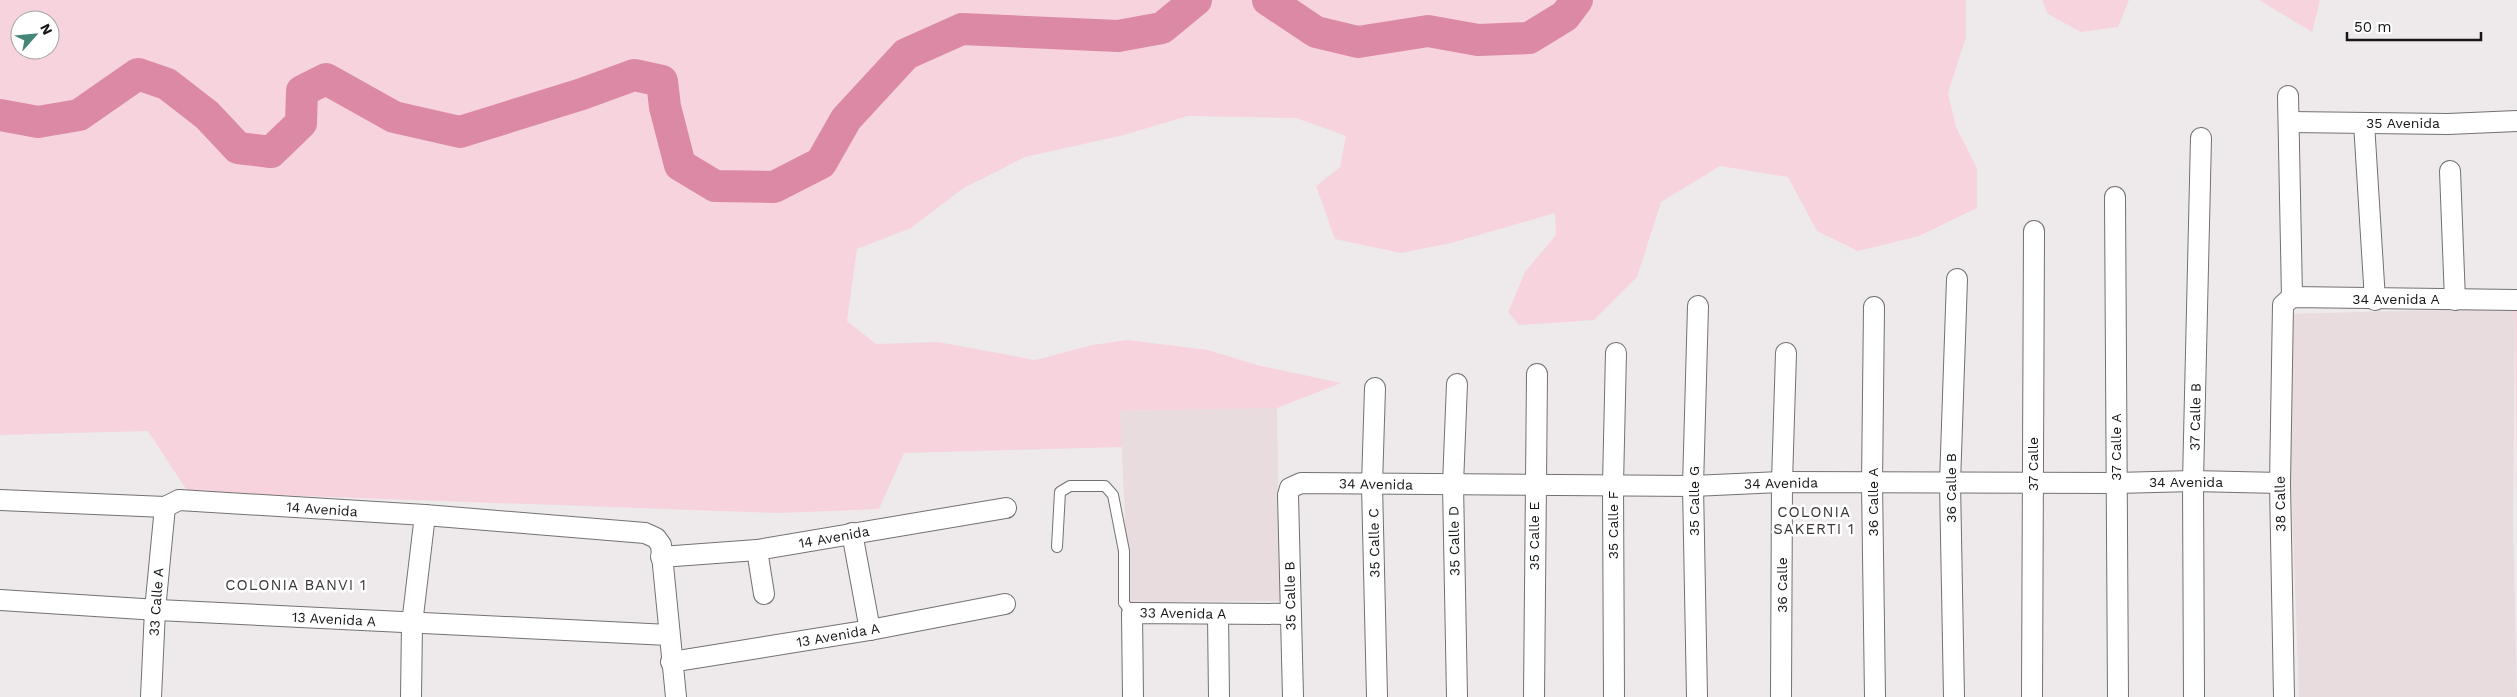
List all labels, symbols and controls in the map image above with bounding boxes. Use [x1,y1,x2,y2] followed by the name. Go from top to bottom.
[10,10,60,60] north arrow
[2347,10,2481,42] scale bar
[2354,18,2391,36] text: 50 m
[37,21,56,37] text: N
[2366,115,2440,131] street label: 35 Avenida
[2352,291,2440,307] street label: 34 Avenida A
[2186,383,2204,451] street label: 37 Calle B
[2108,413,2124,481] street label: 37 Calle A
[2025,437,2041,491] street label: 37 Calle
[1943,453,1959,523] street label: 36 Calle B
[1686,466,1702,536] street label: 35 Calle G
[1865,467,1881,537] street label: 36 Calle A
[1744,474,1818,492] street label: 34 Avenida
[2149,474,2223,490] street label: 34 Avenida
[1339,475,1413,493] street label: 34 Avenida
[2272,476,2288,532] street label: 38 Calle
[1605,491,1621,559] street label: 35 Calle F
[286,499,358,519] street label: 14 Avenida
[1526,501,1542,570] street label: 35 Calle E
[1773,503,1855,538] district label: COLONIA SAKERTI 1
[1445,506,1463,576] street label: 35 Calle D
[1365,508,1383,578] street label: 35 Calle C
[797,523,871,551] street label: 14 Avenida
[1774,557,1790,613] street label: 36 Calle
[1281,561,1299,631] street label: 35 Calle B
[146,567,166,637] street label: 33 Calle A
[225,576,367,594] district label: COLONIA BANVI 1
[1139,604,1227,622] street label: 33 Avenida A
[292,609,376,629] street label: 13 Avenida A
[795,620,881,650] street label: 13 Avenida A

